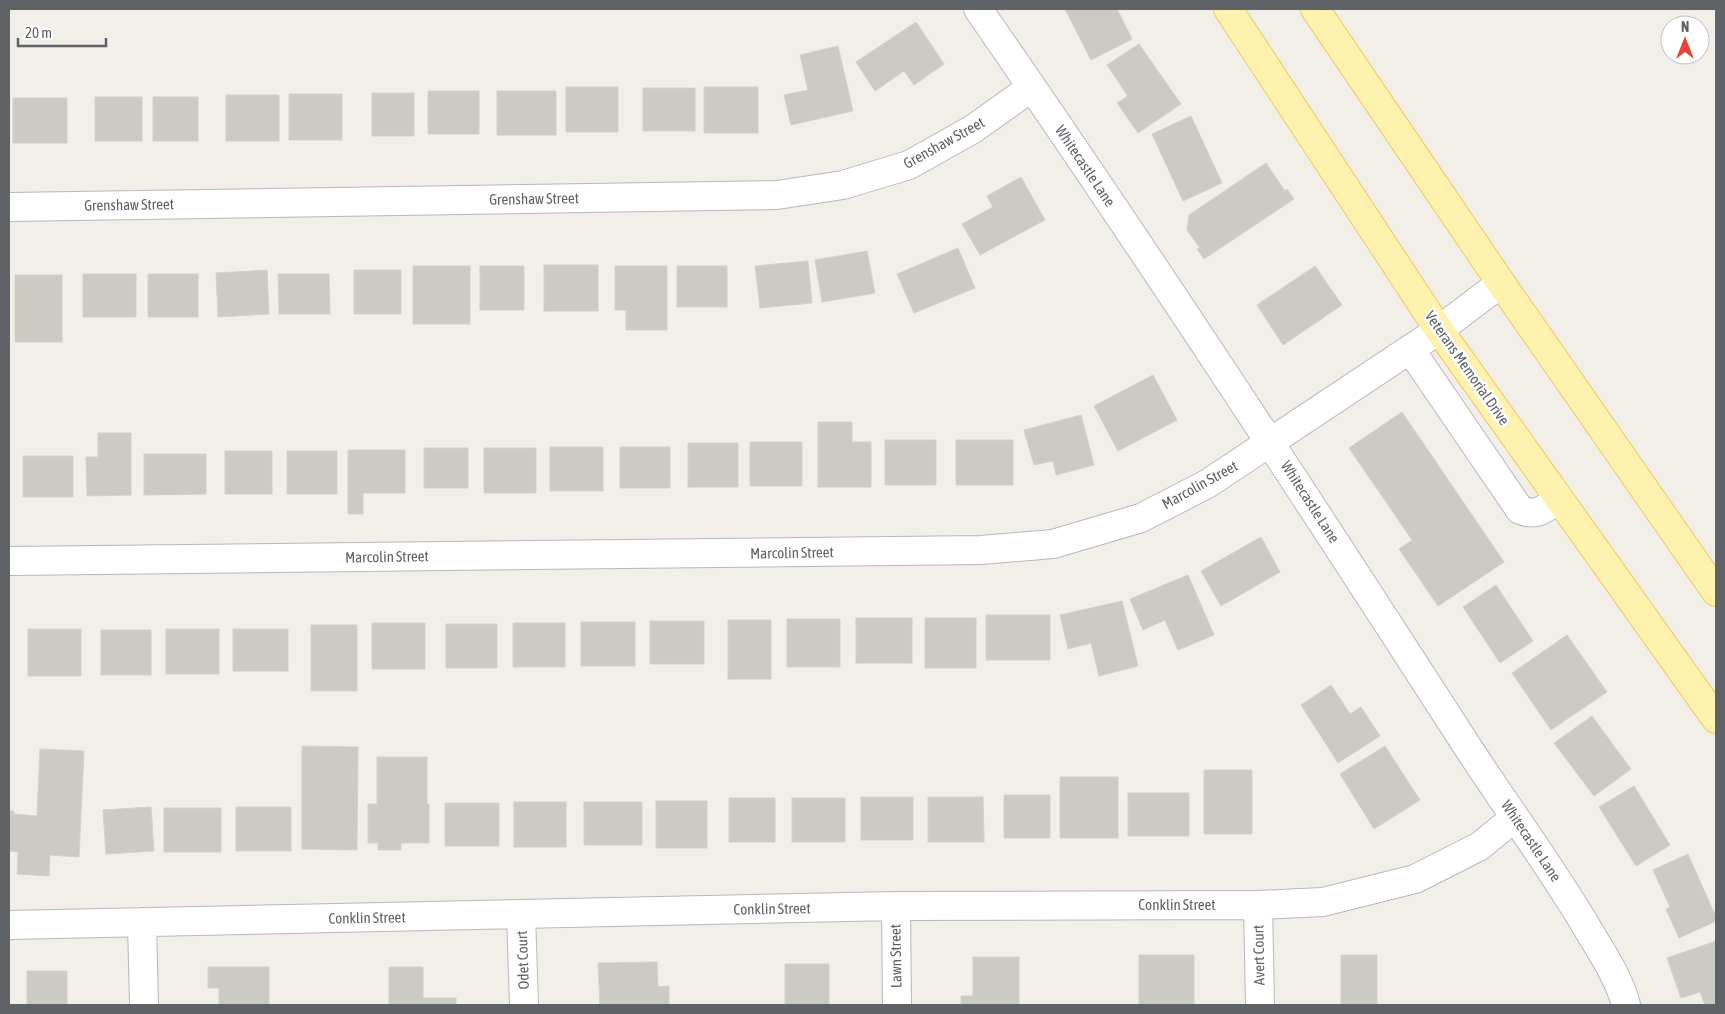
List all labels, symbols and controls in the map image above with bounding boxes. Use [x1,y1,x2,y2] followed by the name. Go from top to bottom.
[18,15,105,47] scale bar
[1660,15,1710,65] north arrow
[1681,19,1689,35] text: N
[25,24,52,41] text: 20 m
[900,113,987,172] street label: Grenshaw Street
[1052,122,1119,210] street label: Whitecastle Lane
[489,189,579,208] street label: Grenshaw Street
[84,195,174,214] street label: Grenshaw Street
[1422,307,1513,428] street label: Veterans Memorial Drive
[1159,457,1240,512] street label: Marcolin Street
[1278,458,1343,546] street label: Whitecastle Lane
[750,543,834,562] street label: Marcolin Street
[345,547,429,566] street label: Marcolin Street
[1498,797,1565,885] street label: Whitecastle Lane
[1138,896,1216,913] street label: Conklin Street
[733,899,811,918] street label: Conklin Street
[328,908,406,927] street label: Conklin Street
[886,924,905,988] street label: Lawn Street
[1249,925,1268,985] street label: Avert Court
[513,930,532,990] street label: Odet Court

